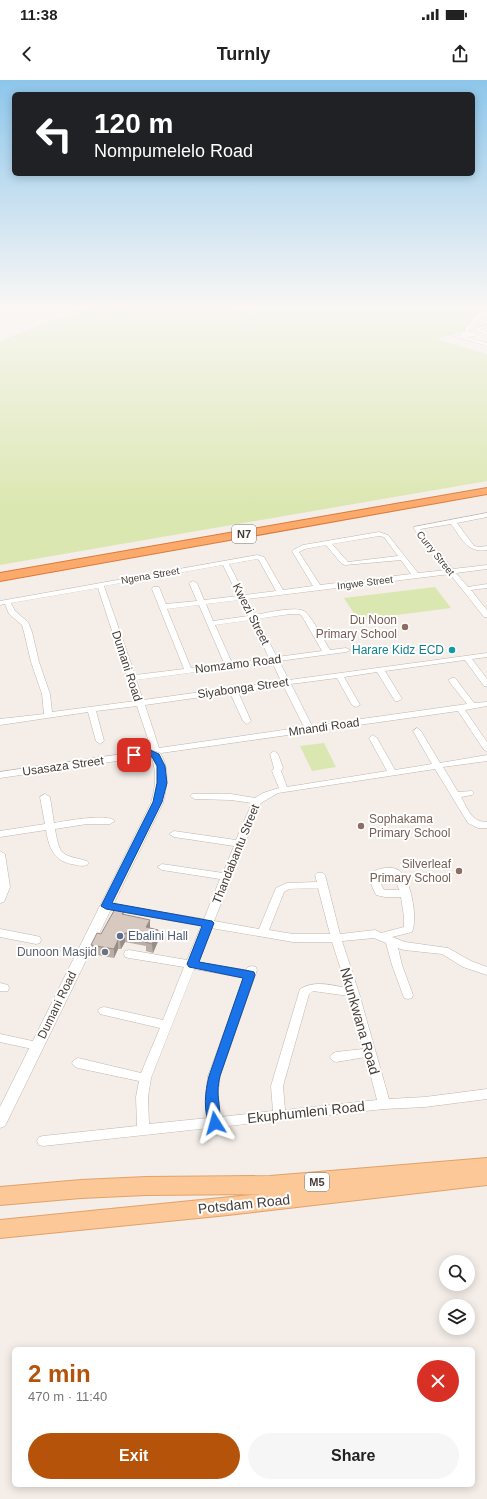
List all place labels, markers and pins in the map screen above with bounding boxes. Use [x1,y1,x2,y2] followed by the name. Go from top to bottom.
[316,613,397,641] place label: Du Noon Primary School
[400,622,410,632] marker: Du Noon Primary School
[352,643,444,657] place label: Harare Kidz ECD
[447,645,457,655] marker: Harare Kidz ECD
[117,738,151,772] pin
[369,812,450,840] place label: Sophakama Primary School
[356,821,366,831] marker: Sophakama Primary School
[370,857,452,885] place label: Silverleaf Primary School
[454,866,464,876] marker: Silverleaf Primary School
[128,929,188,943] place label: Ebalini Hall
[115,931,125,941] marker: Ebalini Hall
[17,945,97,959] place label: Dunoon Masjid
[100,947,110,957] marker: Dunoon Masjid

